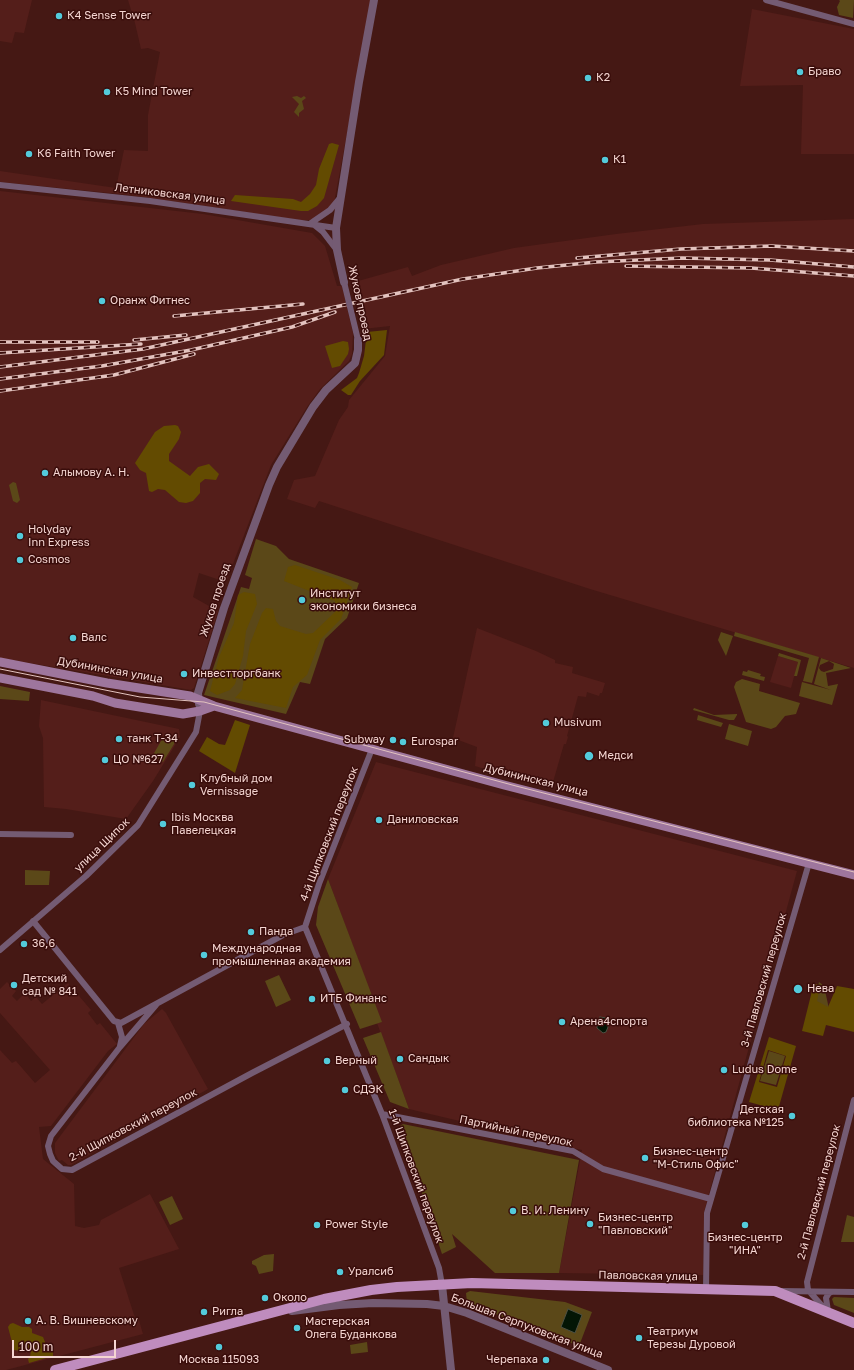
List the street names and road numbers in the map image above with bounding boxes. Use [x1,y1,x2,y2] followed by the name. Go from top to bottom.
[114,181,226,207] street label: Летниковская улица
[346,264,374,342] street label: Жуков проезд
[197,561,233,639] street label: Жуков проезд
[56,654,164,686] street label: Дубининская улица
[482,761,590,799] street label: Дубининская улица
[297,765,361,903] street label: 4-й Щипковский переулок
[71,815,133,875] street label: улица Щипок
[738,911,790,1049] street label: 3-й Павловский переулок
[67,1086,199,1164] street label: 2-й Щипковский переулок
[386,1107,446,1245] street label: 1-й Щипковский переулок
[458,1113,574,1149] street label: Партийный переулок
[795,1123,843,1261] street label: 2-й Павловский переулок
[598,1269,698,1283] street label: Павловская улица
[449,1291,605,1361] street label: Большая Серпуховская улица

